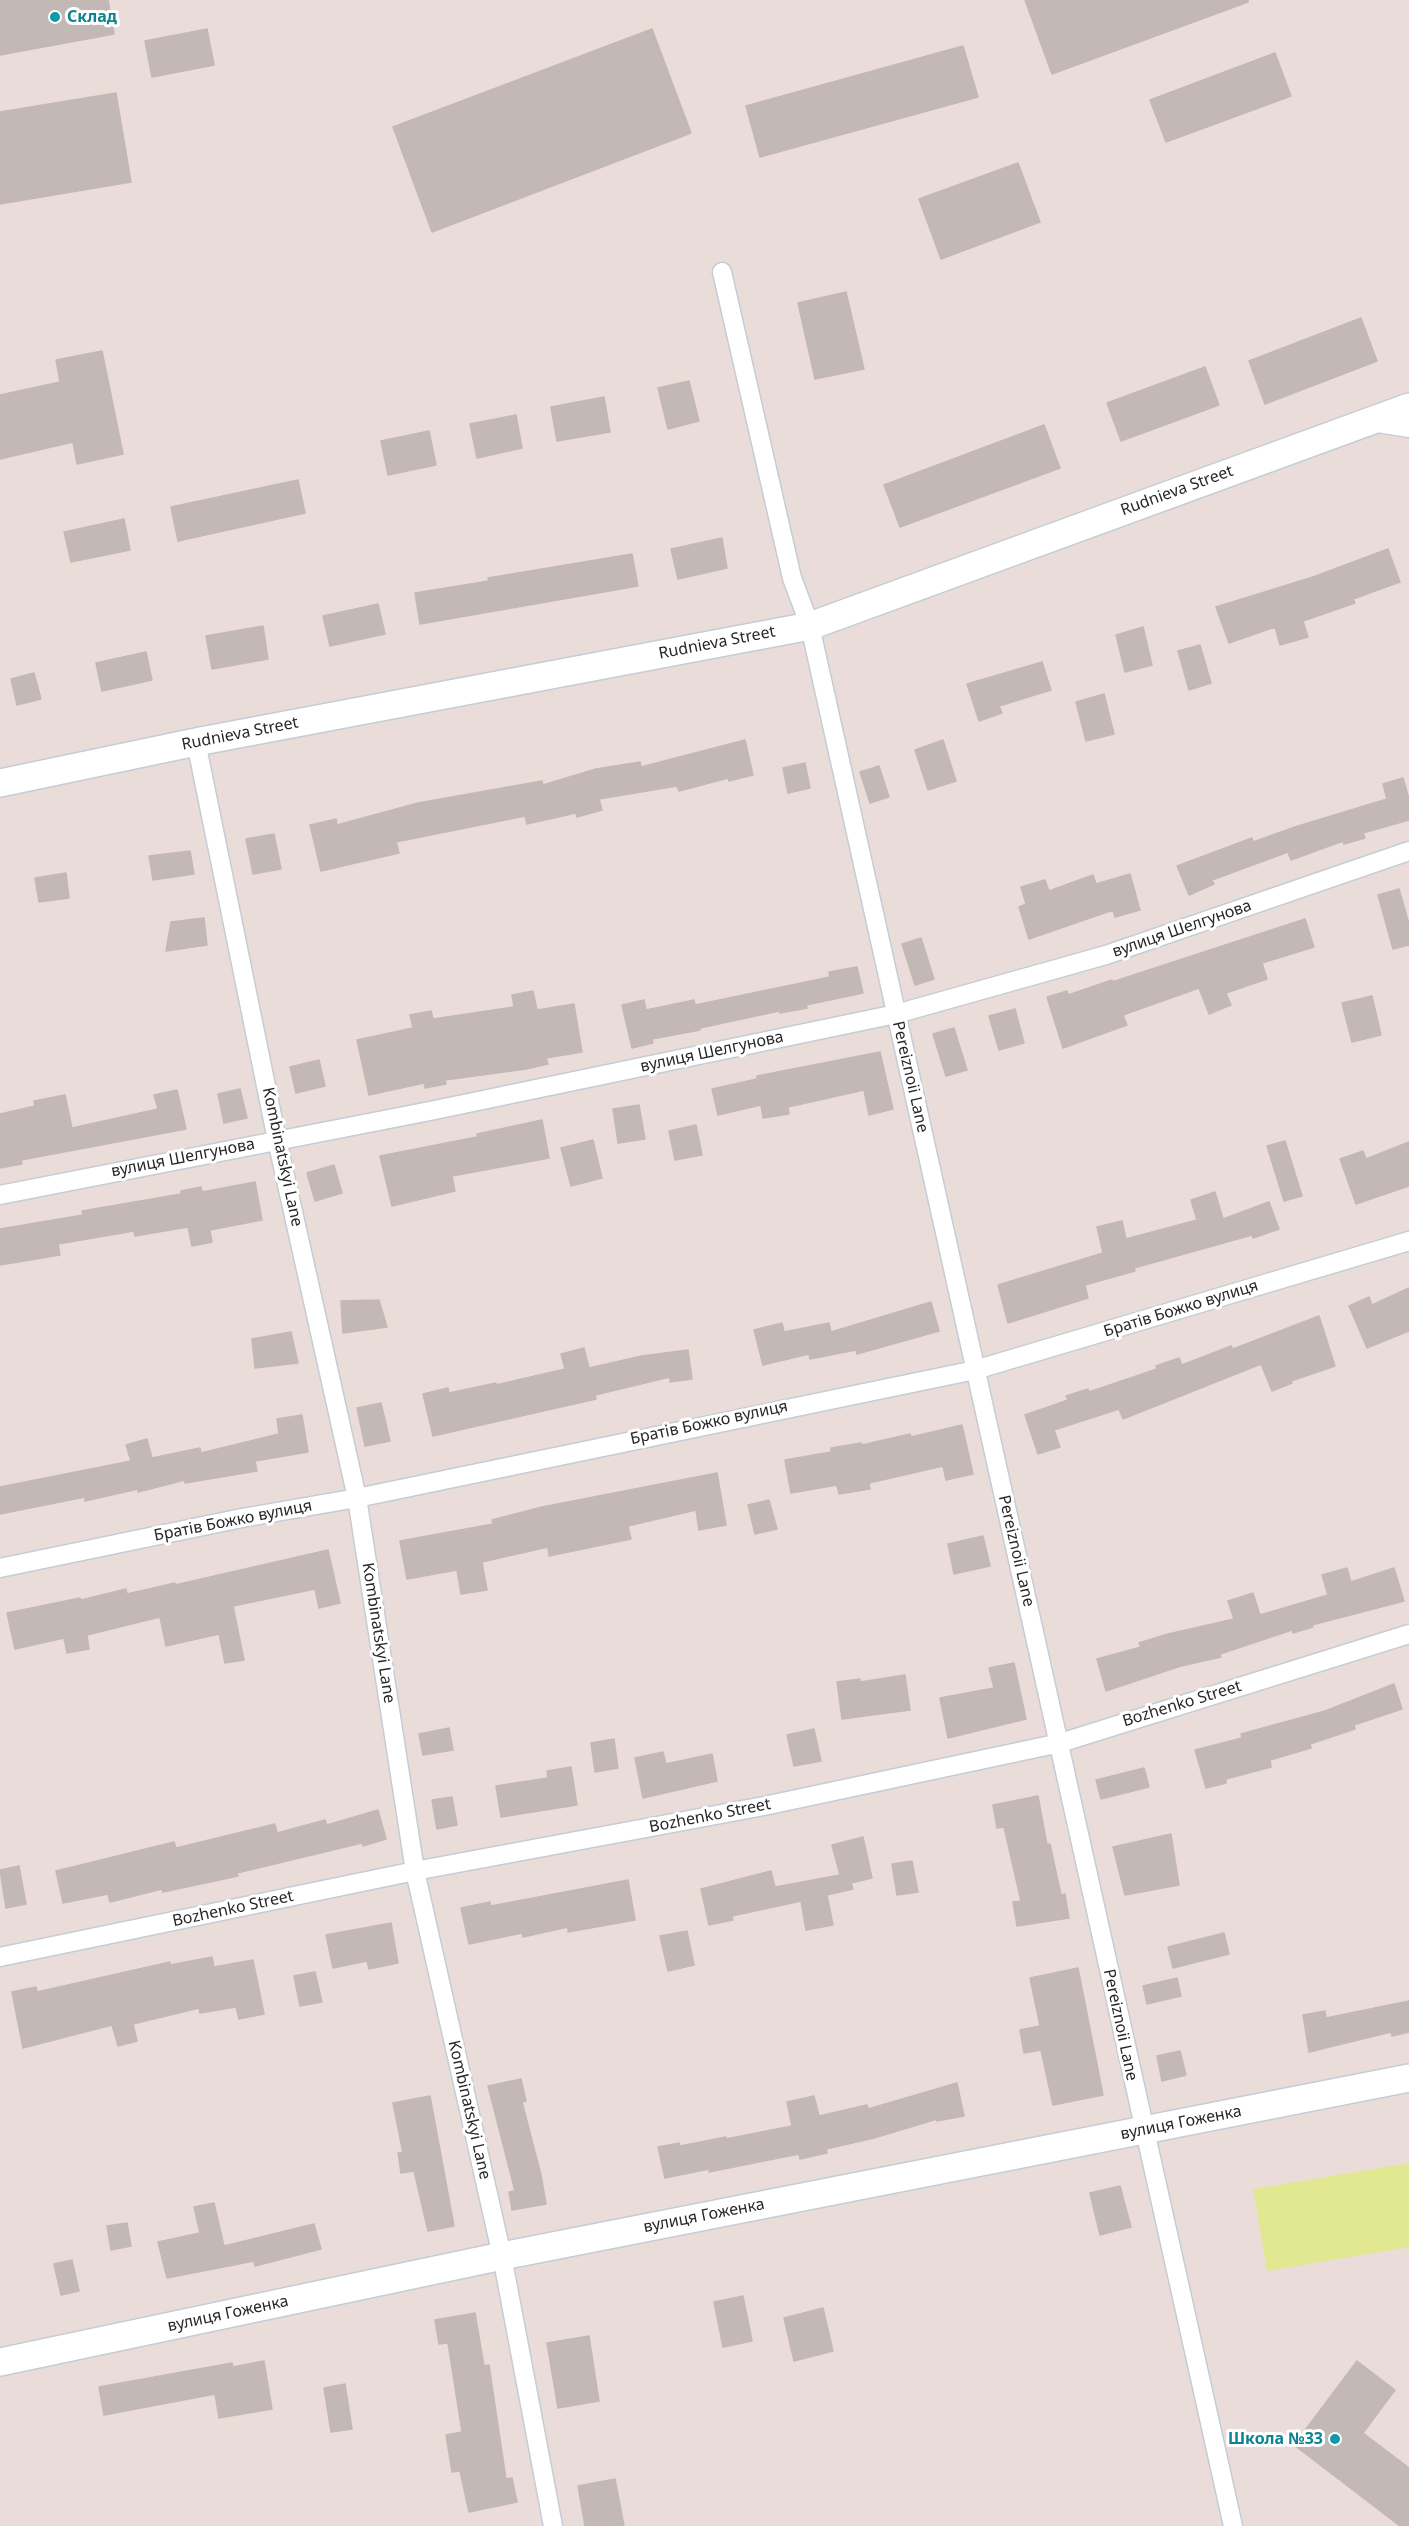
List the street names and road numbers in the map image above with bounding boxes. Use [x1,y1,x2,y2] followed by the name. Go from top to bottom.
[1118,462,1236,520] street label: Rudnieva Street
[657,622,777,664] street label: Rudnieva Street
[180,713,300,755] street label: Rudnieva Street
[1110,896,1254,962] street label: вулиця Шелгунова
[888,1019,932,1135] street label: Pereiznoii Lane
[639,1027,785,1077] street label: вулиця Шелгунова
[258,1086,306,1228] street label: Kombinatskyi Lane
[110,1135,256,1181] street label: вулиця Шелгунова
[1101,1276,1261,1342] street label: Братів Божко вулиця
[628,1397,790,1449] street label: Братів Божко вулиця
[994,1493,1038,1609] street label: Pereiznoii Lane
[152,1496,314,1546] street label: Братів Божко вулиця
[357,1561,399,1705] street label: Kombinatskyi Lane
[1120,1677,1244,1731] street label: Bozhenko Street
[648,1795,772,1837] street label: Bozhenko Street
[171,1887,295,1931] street label: Bozhenko Street
[1099,1967,1141,2083] street label: Pereiznoii Lane
[444,2039,494,2181] street label: Kombinatskyi Lane
[1119,2102,1243,2144] street label: вулиця Гоженка
[642,2195,766,2237] street label: вулиця Гоженка
[166,2292,290,2336] street label: вулиця Гоженка

